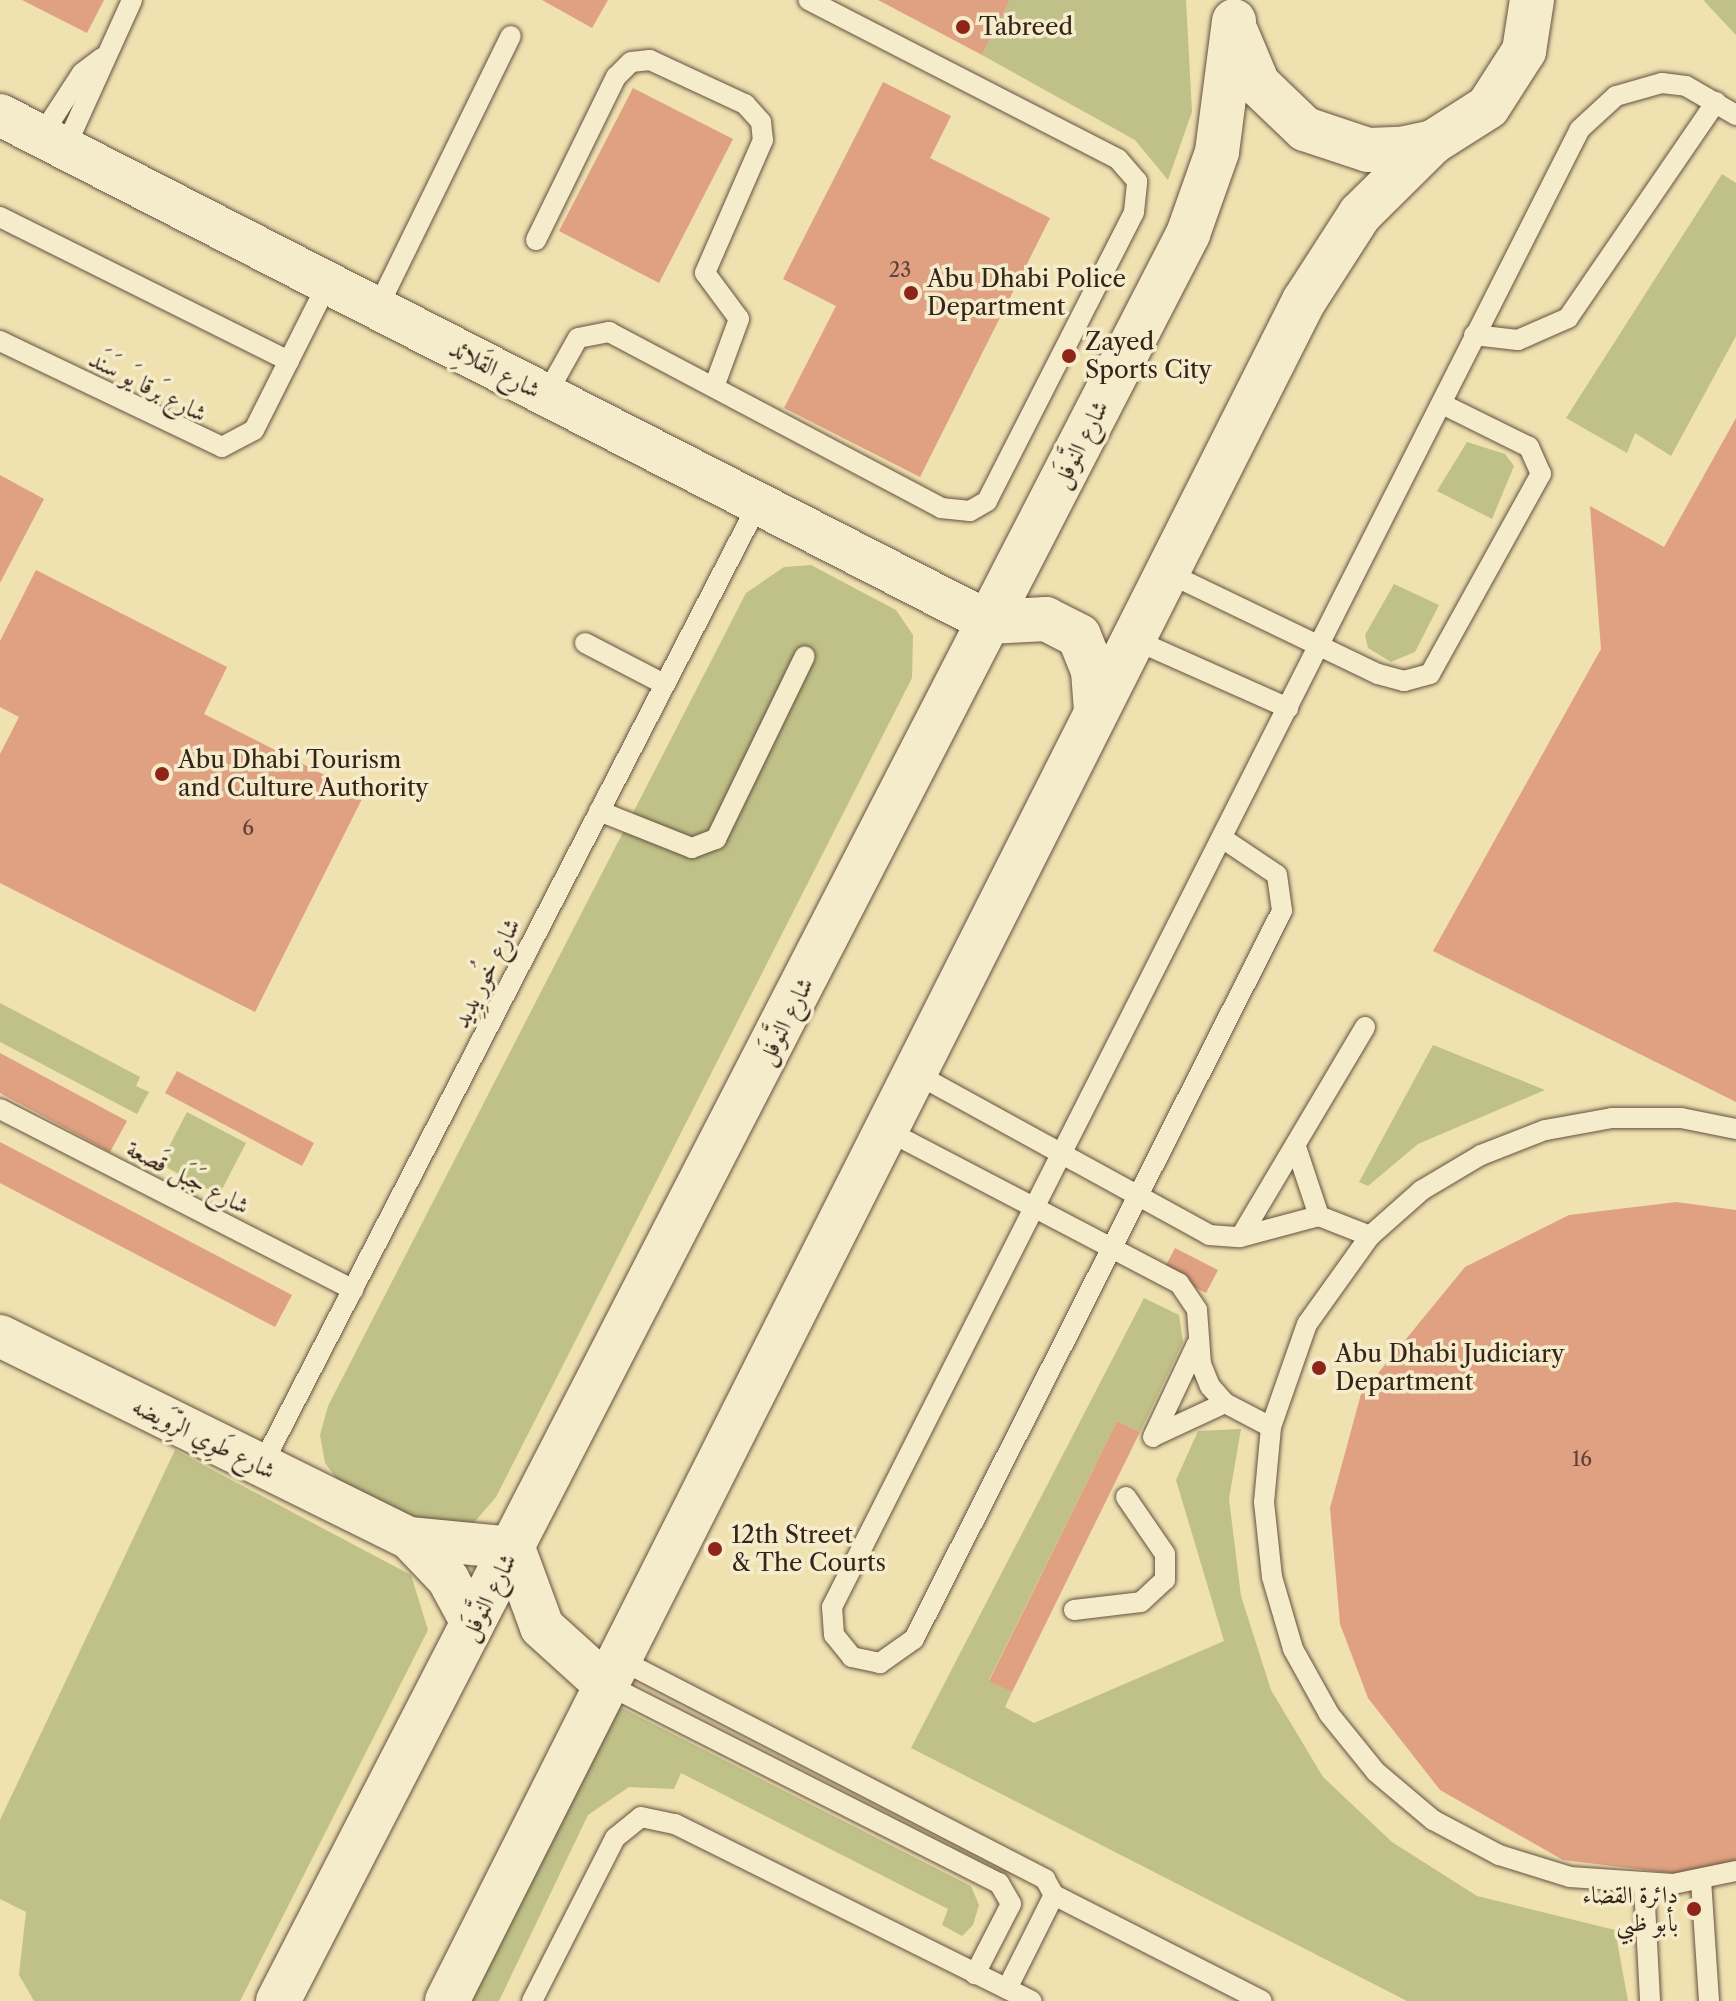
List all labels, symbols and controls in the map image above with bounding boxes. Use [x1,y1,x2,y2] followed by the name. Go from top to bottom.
[979,13,1073,41] place label: Tabreed
[954,18,972,36] marker: Tabreed
[889,258,911,282] house number: 23
[927,265,1126,321] place label: Abu Dhabi Police Department
[902,284,920,302] marker: Abu Dhabi Police Department
[1085,328,1212,384] place label: Zayed Sports City
[444,334,546,404] street label: شارع القَلائِد
[84,344,212,428] street label: شارع بَرقا يَو سَنَد
[1060,347,1078,365] marker: Zayed Sports City
[1046,396,1114,492] street label: شارع النَّوفَل
[178,746,430,802] place label: Abu Dhabi Tourism and Culture Authority
[153,765,171,783] marker: Abu Dhabi Tourism and Culture Authority
[242,816,254,840] house number: 6
[446,913,526,1033] street label: شارع خُور يِدِيد
[751,973,819,1069] street label: شارع النَّوفَل
[122,1134,254,1220] street label: شارع جَبَل قَصعة
[1335,1340,1565,1396] place label: Abu Dhabi Judiciary Department
[1310,1359,1328,1377] marker: Abu Dhabi Judiciary Department
[128,1391,280,1485] street label: شارع طَوِي الرِّوَيضه
[1572,1447,1592,1471] house number: 16
[731,1521,887,1577] place label: 12th Street & The Courts
[706,1540,724,1558] marker: 12th Street & The Courts
[454,1549,522,1645] street label: شارع النَّوفَل
[1582,1881,1678,1937] place label: دائرة القضاء بأبو ظبي
[1685,1900,1703,1918] marker: دائرة القضاء بأبو ظبي

